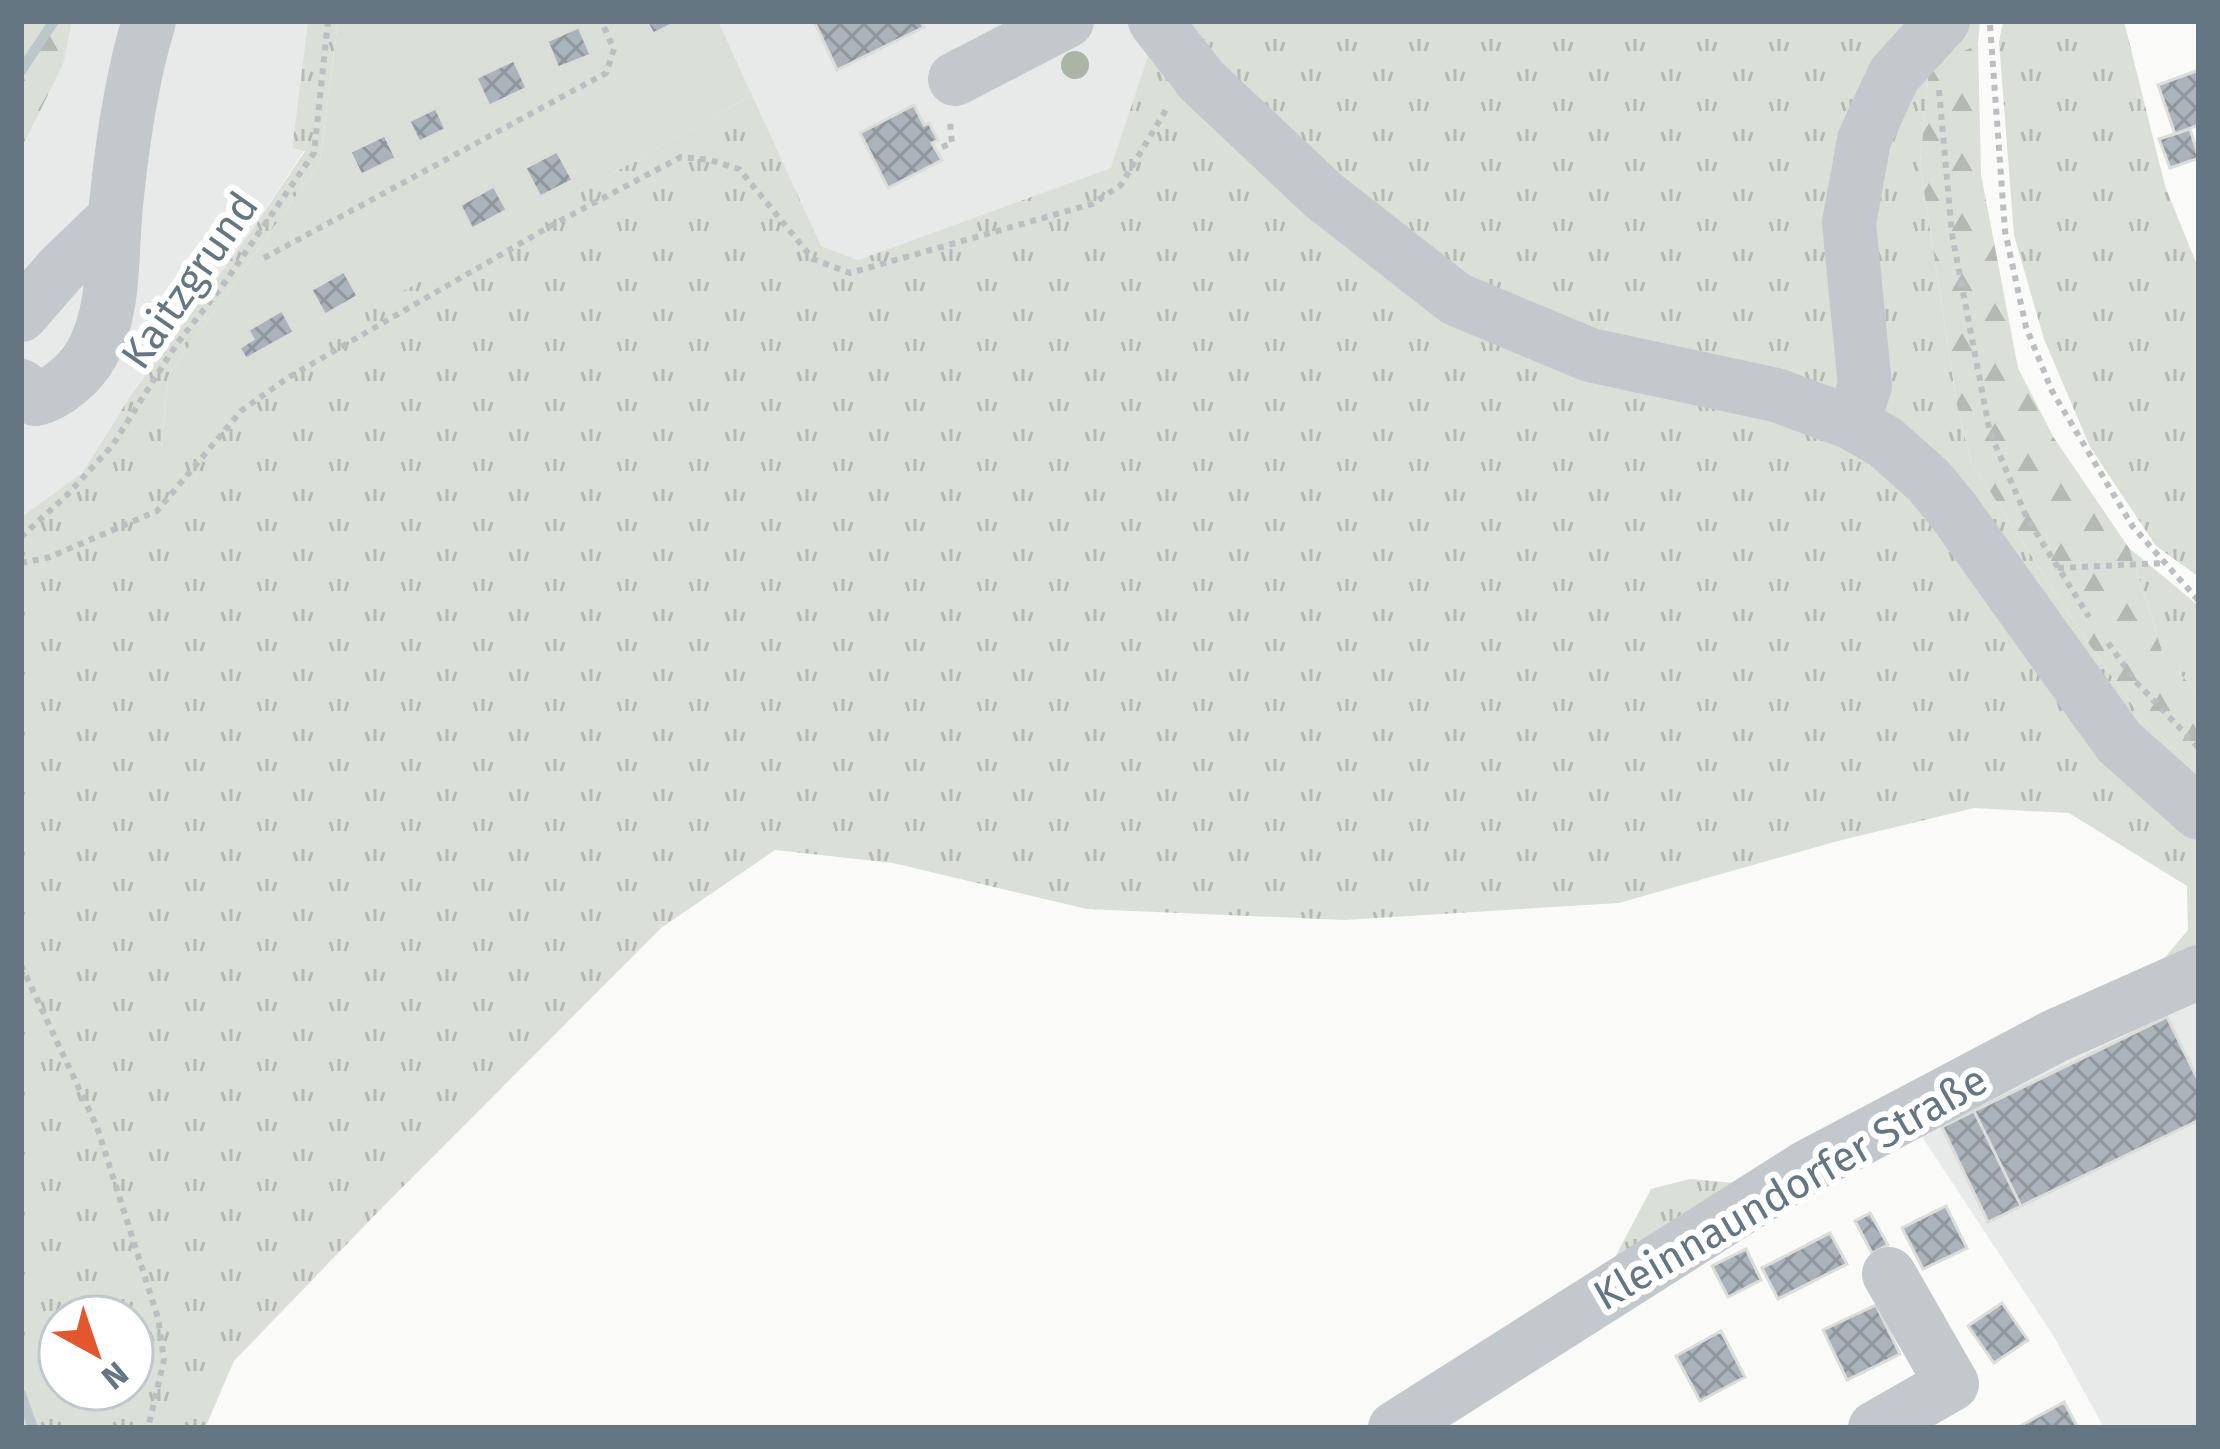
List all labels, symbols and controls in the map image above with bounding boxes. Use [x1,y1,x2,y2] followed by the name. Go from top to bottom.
[111,182,269,379] street label: Kaitzgrund
[1585,1055,1996,1321] street label: Kleinnaundorfer Straße
[36,1293,156,1413] north arrow
[93,1353,136,1398] text: N

